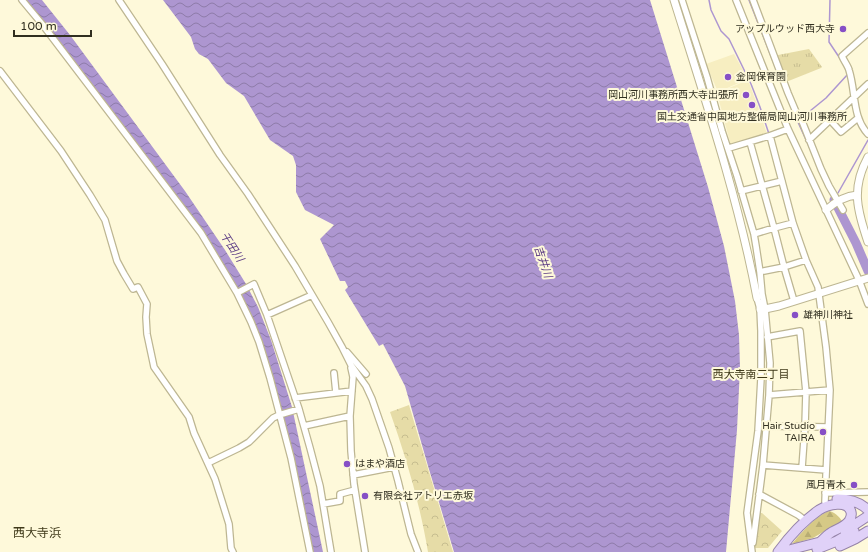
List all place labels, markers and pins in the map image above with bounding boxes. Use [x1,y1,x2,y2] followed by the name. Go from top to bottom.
[735,23,835,35] place label: アップルウッド西大寺
[838,24,848,34] marker: アップルウッド西大寺
[736,71,786,83] place label: 金岡保育園
[723,72,733,82] marker: 金岡保育園
[608,89,738,101] place label: 岡山河川事務所西大寺出張所
[741,90,751,100] marker: 岡山河川事務所西大寺出張所
[747,100,757,110] marker: 国土交通省中国地方整備局岡山河川事務所
[657,111,847,123] place label: 国土交通省中国地方整備局岡山河川事務所
[803,309,853,321] place label: 雄神川神社
[790,310,800,320] marker: 雄神川神社
[762,420,815,444] place label: Hair Studio TAIRA
[818,427,828,437] marker: Hair Studio TAIRA
[355,458,405,470] place label: はまや酒店
[342,459,352,469] marker: はまや酒店
[806,479,846,491] place label: 風月青木
[849,480,859,490] marker: 風月青木
[373,490,473,502] place label: 有限会社アトリエ赤坂
[360,491,370,501] marker: 有限会社アトリエ赤坂

